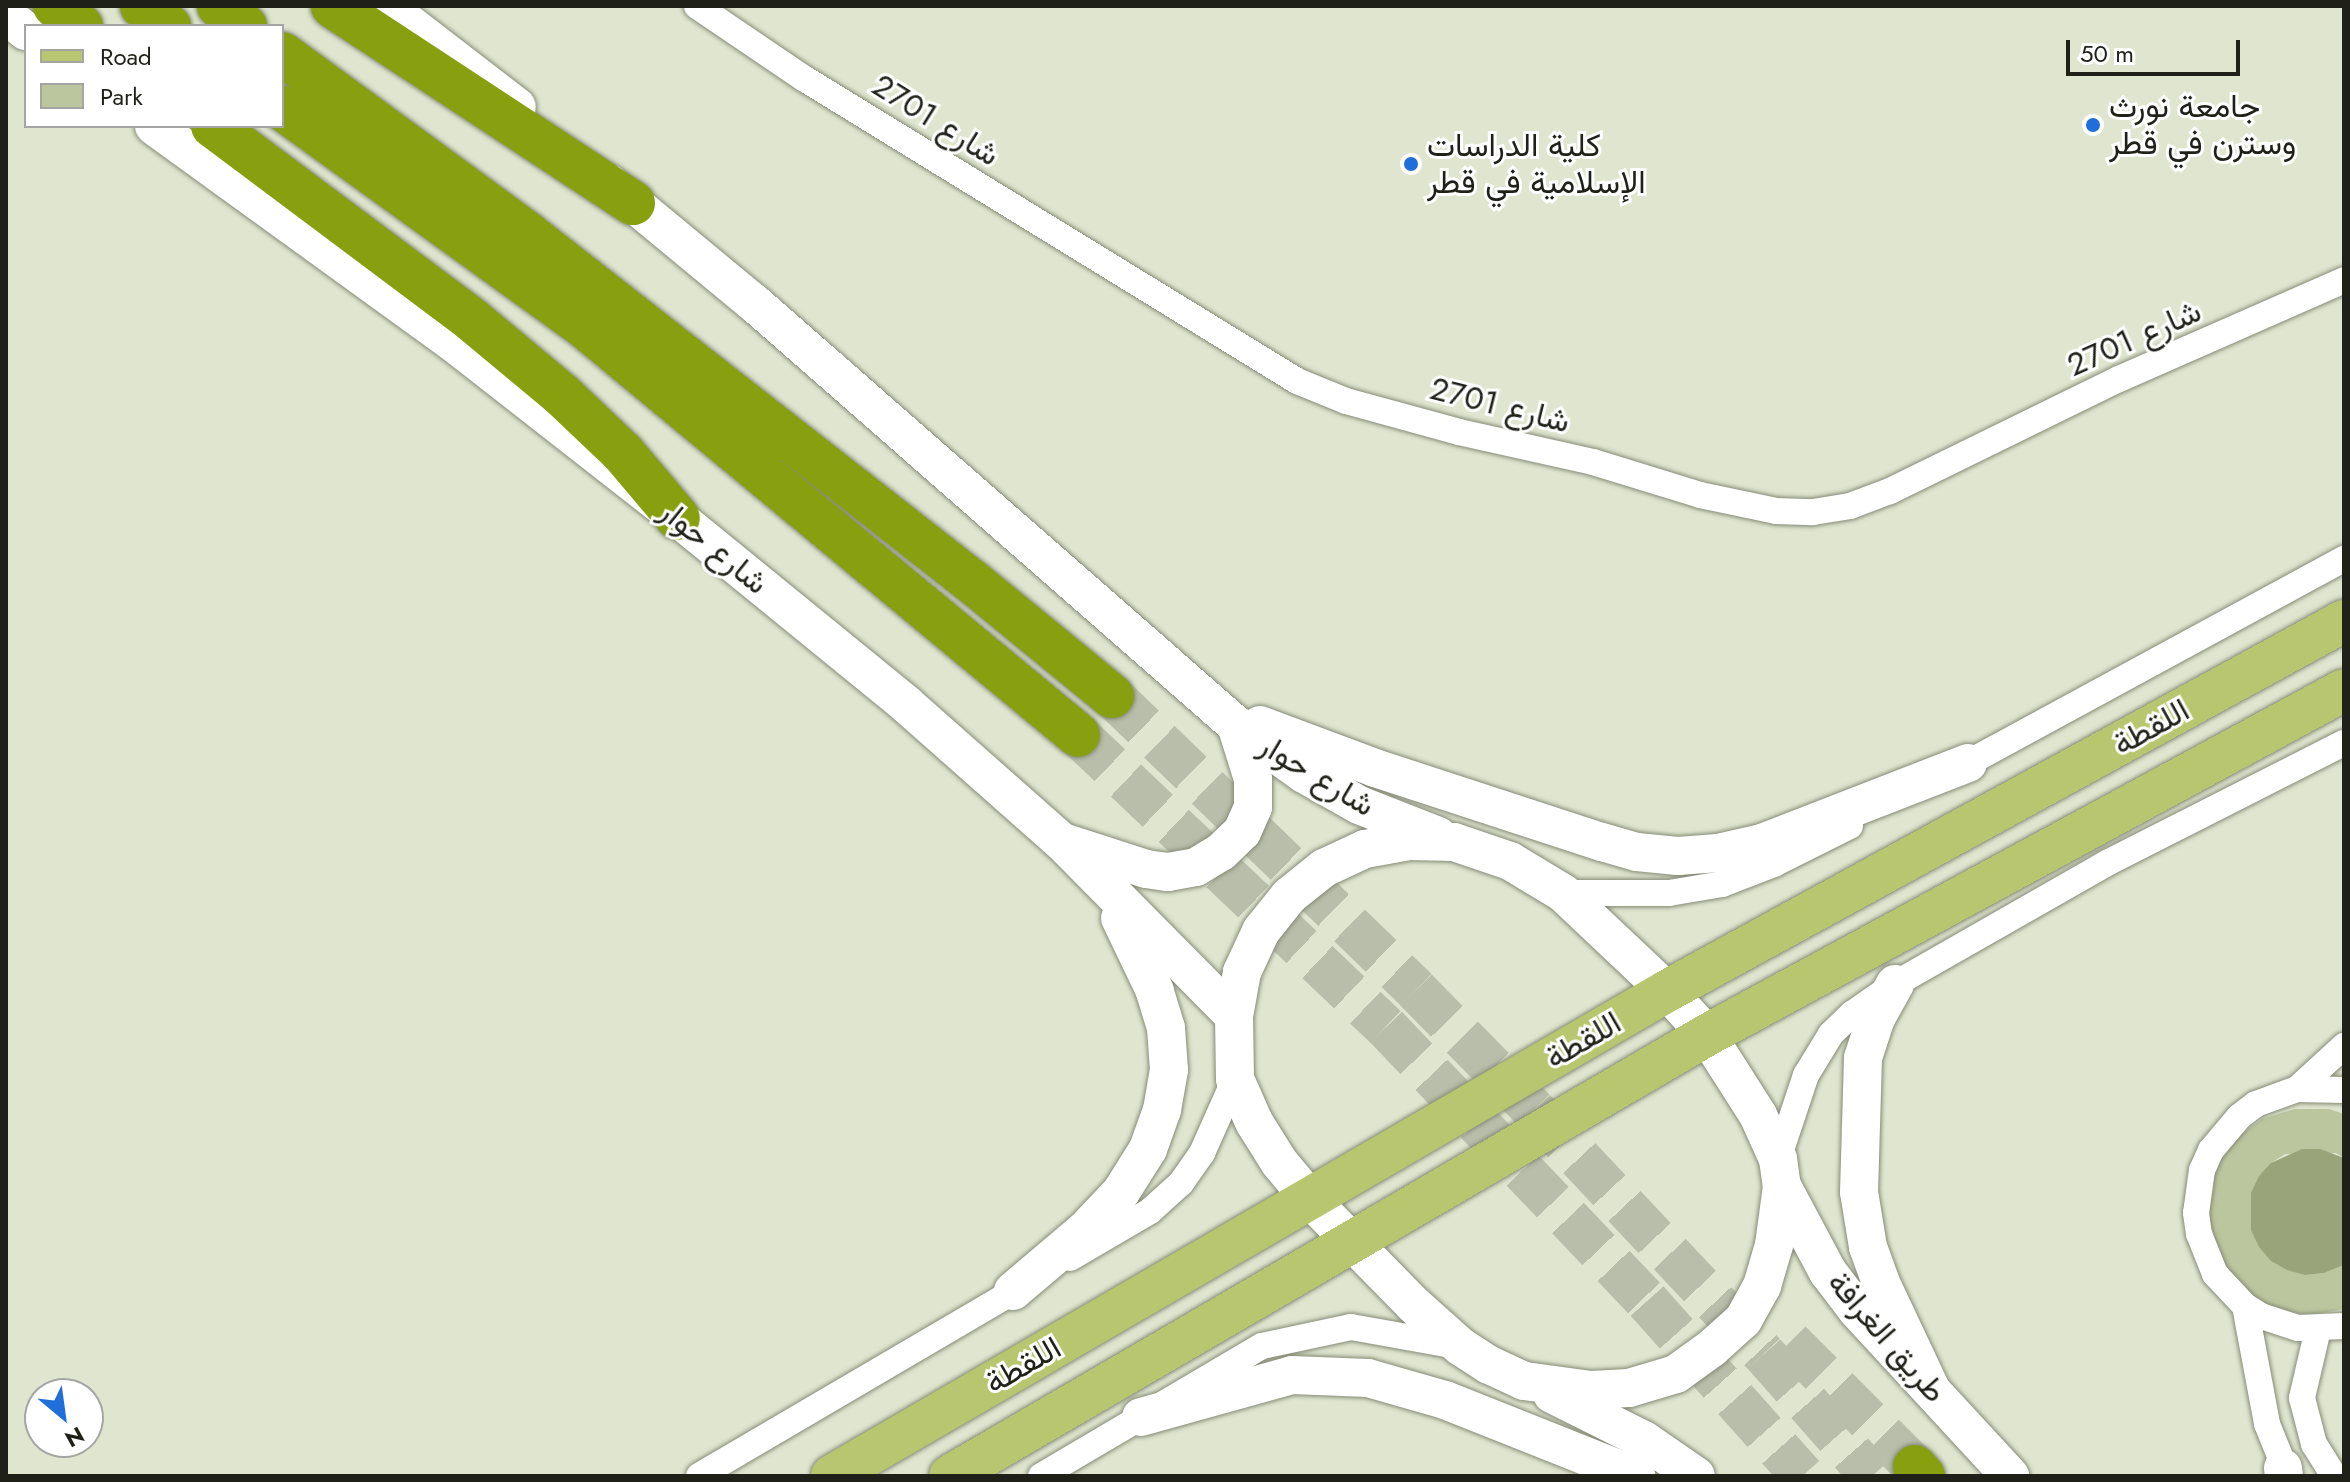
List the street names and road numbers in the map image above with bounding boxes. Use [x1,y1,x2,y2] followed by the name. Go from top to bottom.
[865,66,1007,174] street label: شارع 2701
[2061,291,2207,385] street label: شارع 2701
[1426,369,1574,441] street label: شارع 2701
[652,492,776,602] street label: شارع حوار
[2106,691,2196,763] street label: اللقطة
[1252,726,1382,824] street label: شارع حوار
[1538,1003,1628,1077] street label: اللقطة
[1820,1264,1954,1410] street label: طريق الغرافة
[978,1328,1068,1402] street label: اللقطة

